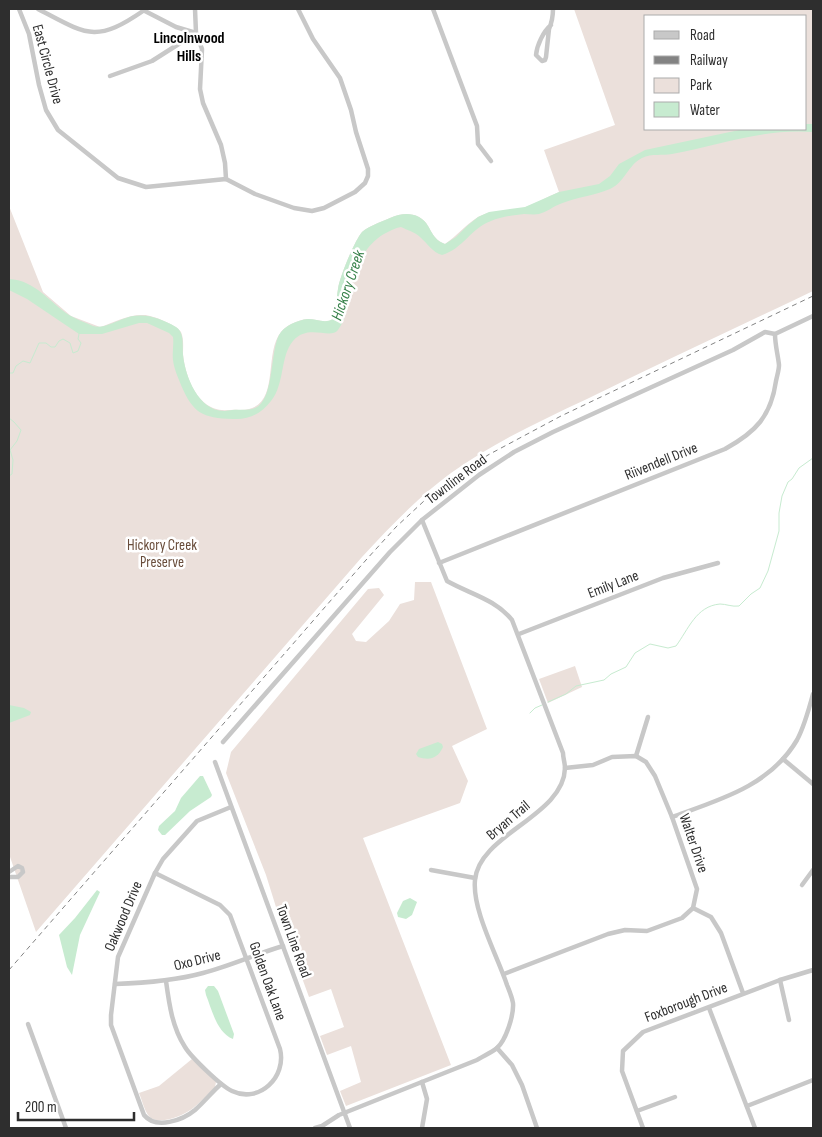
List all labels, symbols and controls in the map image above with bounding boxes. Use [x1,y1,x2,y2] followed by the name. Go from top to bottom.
[644,15,807,130] legend
[28,22,67,106] street label: East Circle Drive
[690,26,715,45] text: Road
[153,29,225,66] district label: Lincolnwood Hills
[690,51,728,70] text: Railway
[690,76,712,95] text: Park
[690,101,721,120] text: Water
[328,247,370,323] water label: Hickory Creek
[622,438,700,485] street label: Riivendell Drive
[422,450,491,509] street label: Townline Road
[127,536,197,572] park label: Hickory Creek Preserve
[585,566,641,603] street label: Emily Lane
[482,797,534,844] street label: Bryan Trail
[675,811,712,875] street label: Walter Drive
[100,878,147,954] street label: Oakwood Drive
[271,902,316,980] street label: Town Line Road
[244,939,291,1023] street label: Golden Oak Lane
[172,946,223,975] street label: Oxo Drive
[642,978,730,1027] street label: Foxborough Drive
[18,1090,134,1122] scale bar
[25,1098,57,1117] text: 200 m

